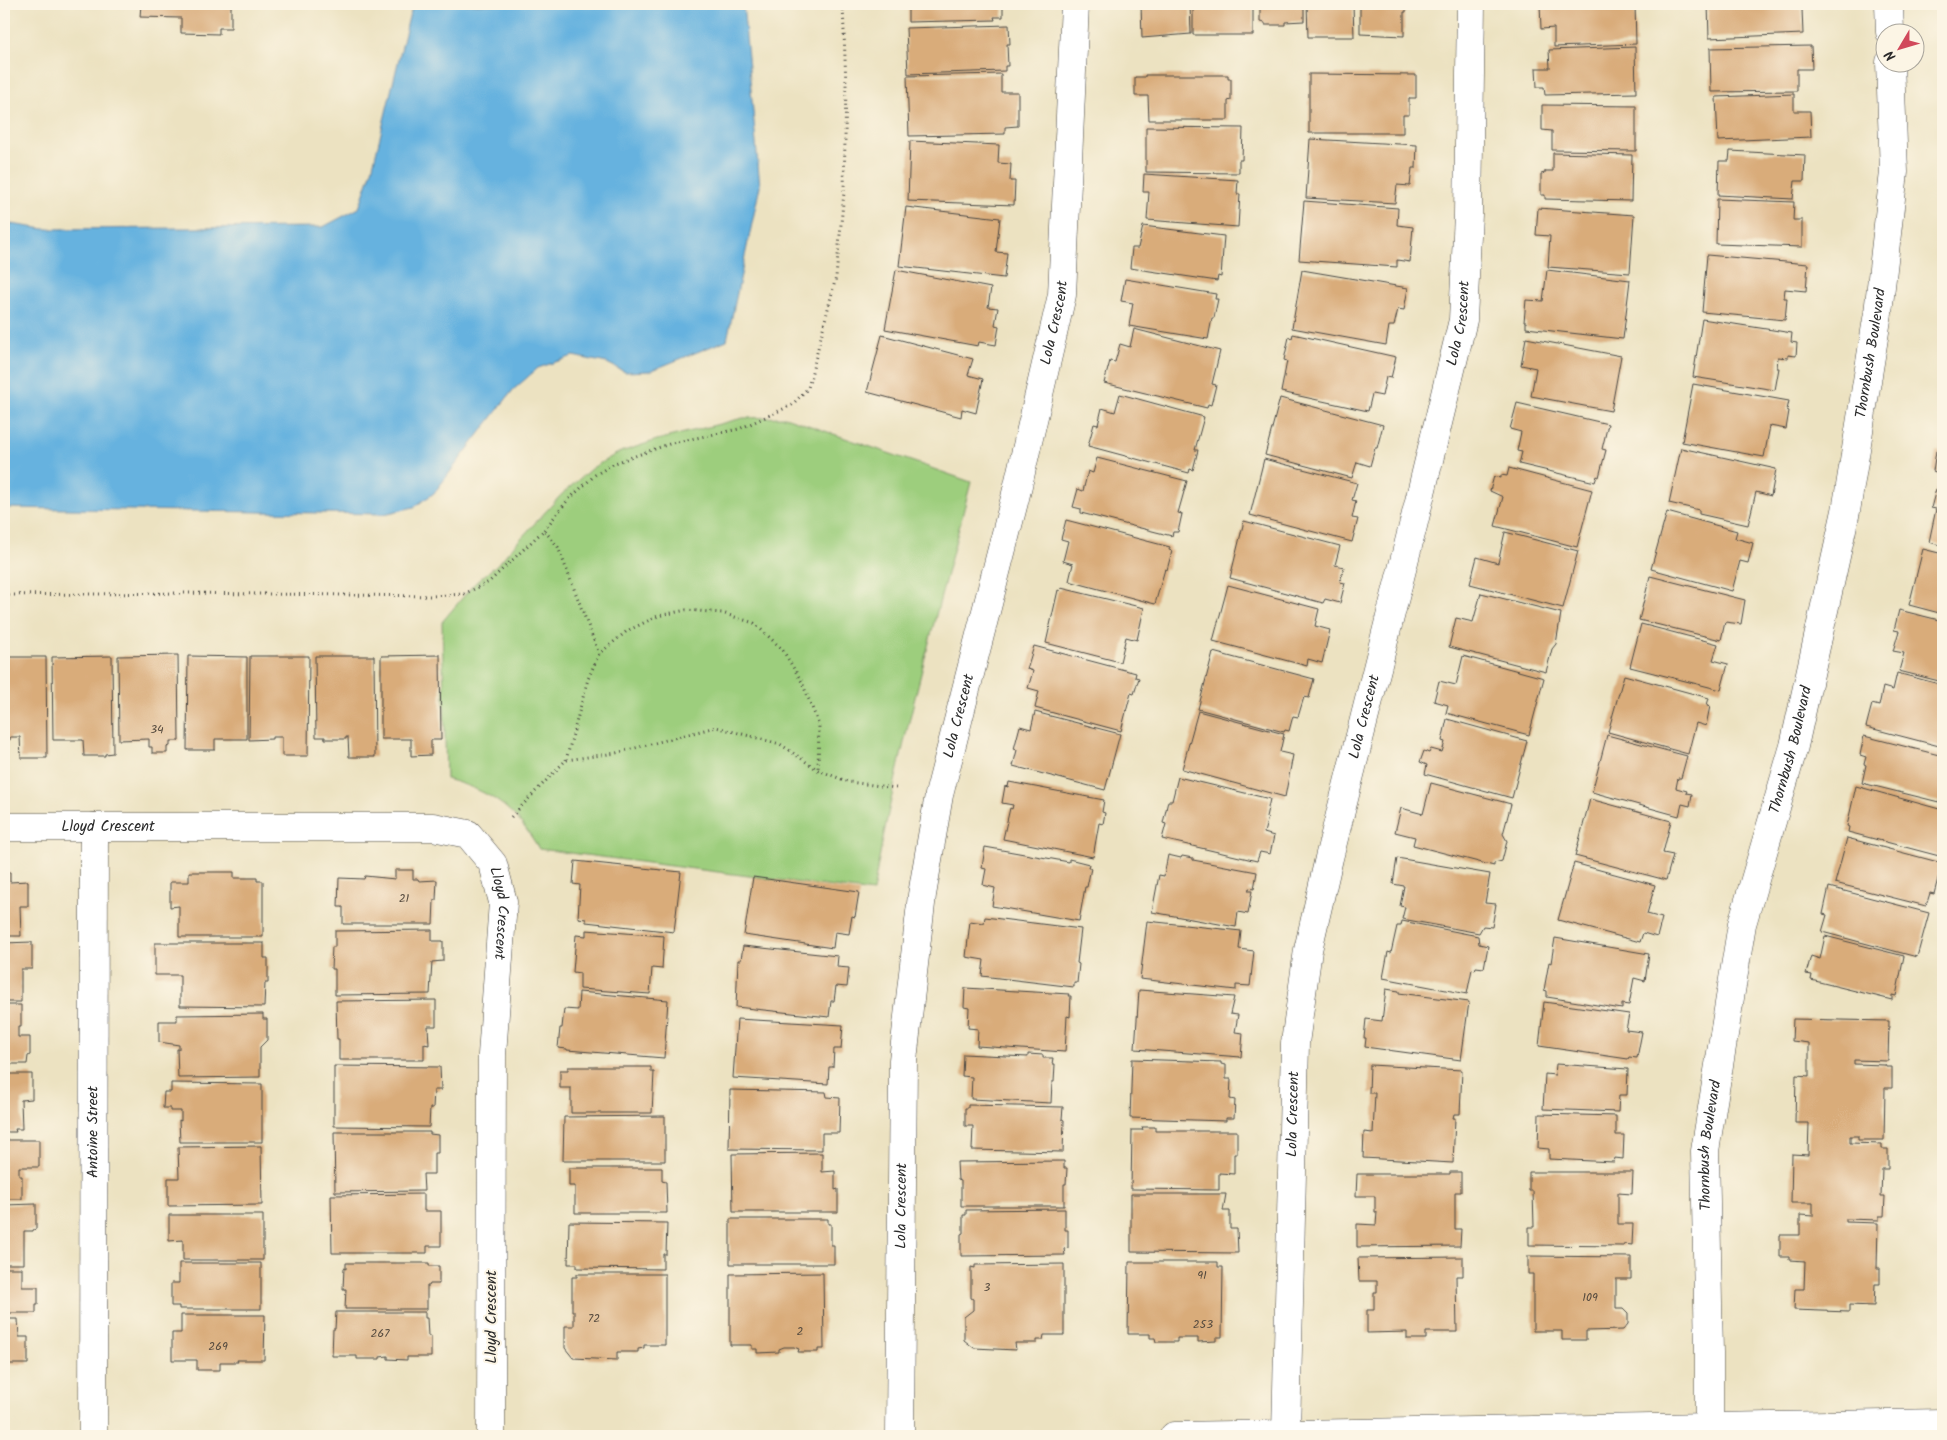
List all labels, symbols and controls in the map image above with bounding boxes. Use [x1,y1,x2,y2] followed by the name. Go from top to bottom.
[1874,22,1924,72] north arrow
[1879,45,1902,66] text: N
[1034,280,1075,367] street label: Lola Crescent
[1440,280,1477,368] street label: Lola Crescent
[1849,286,1893,420] street label: Thornbush Boulevard
[937,671,982,761] street label: Lola Crescent
[1343,672,1387,762] street label: Lola Crescent
[1763,683,1819,817] street label: Thornbush Boulevard
[150,720,164,739] house number: 34
[61,815,155,839] street label: Lloyd Crescent
[482,864,515,961] street label: Lloyd Crescent
[399,889,410,908] house number: 21
[1280,1071,1306,1157] street label: Lola Crescent
[1693,1078,1728,1211] street label: Thornbush Boulevard
[81,1086,106,1178] street label: Antoine Street
[889,1163,914,1249] street label: Lola Crescent
[1197,1266,1207,1285] house number: 91
[480,1270,504,1364] street label: Lloyd Crescent
[984,1278,991,1297] house number: 3
[1582,1288,1598,1307] house number: 109
[588,1309,600,1328] house number: 72
[1193,1315,1213,1334] house number: 253
[797,1322,804,1341] house number: 2
[370,1324,390,1343] house number: 267
[208,1337,228,1356] house number: 269

